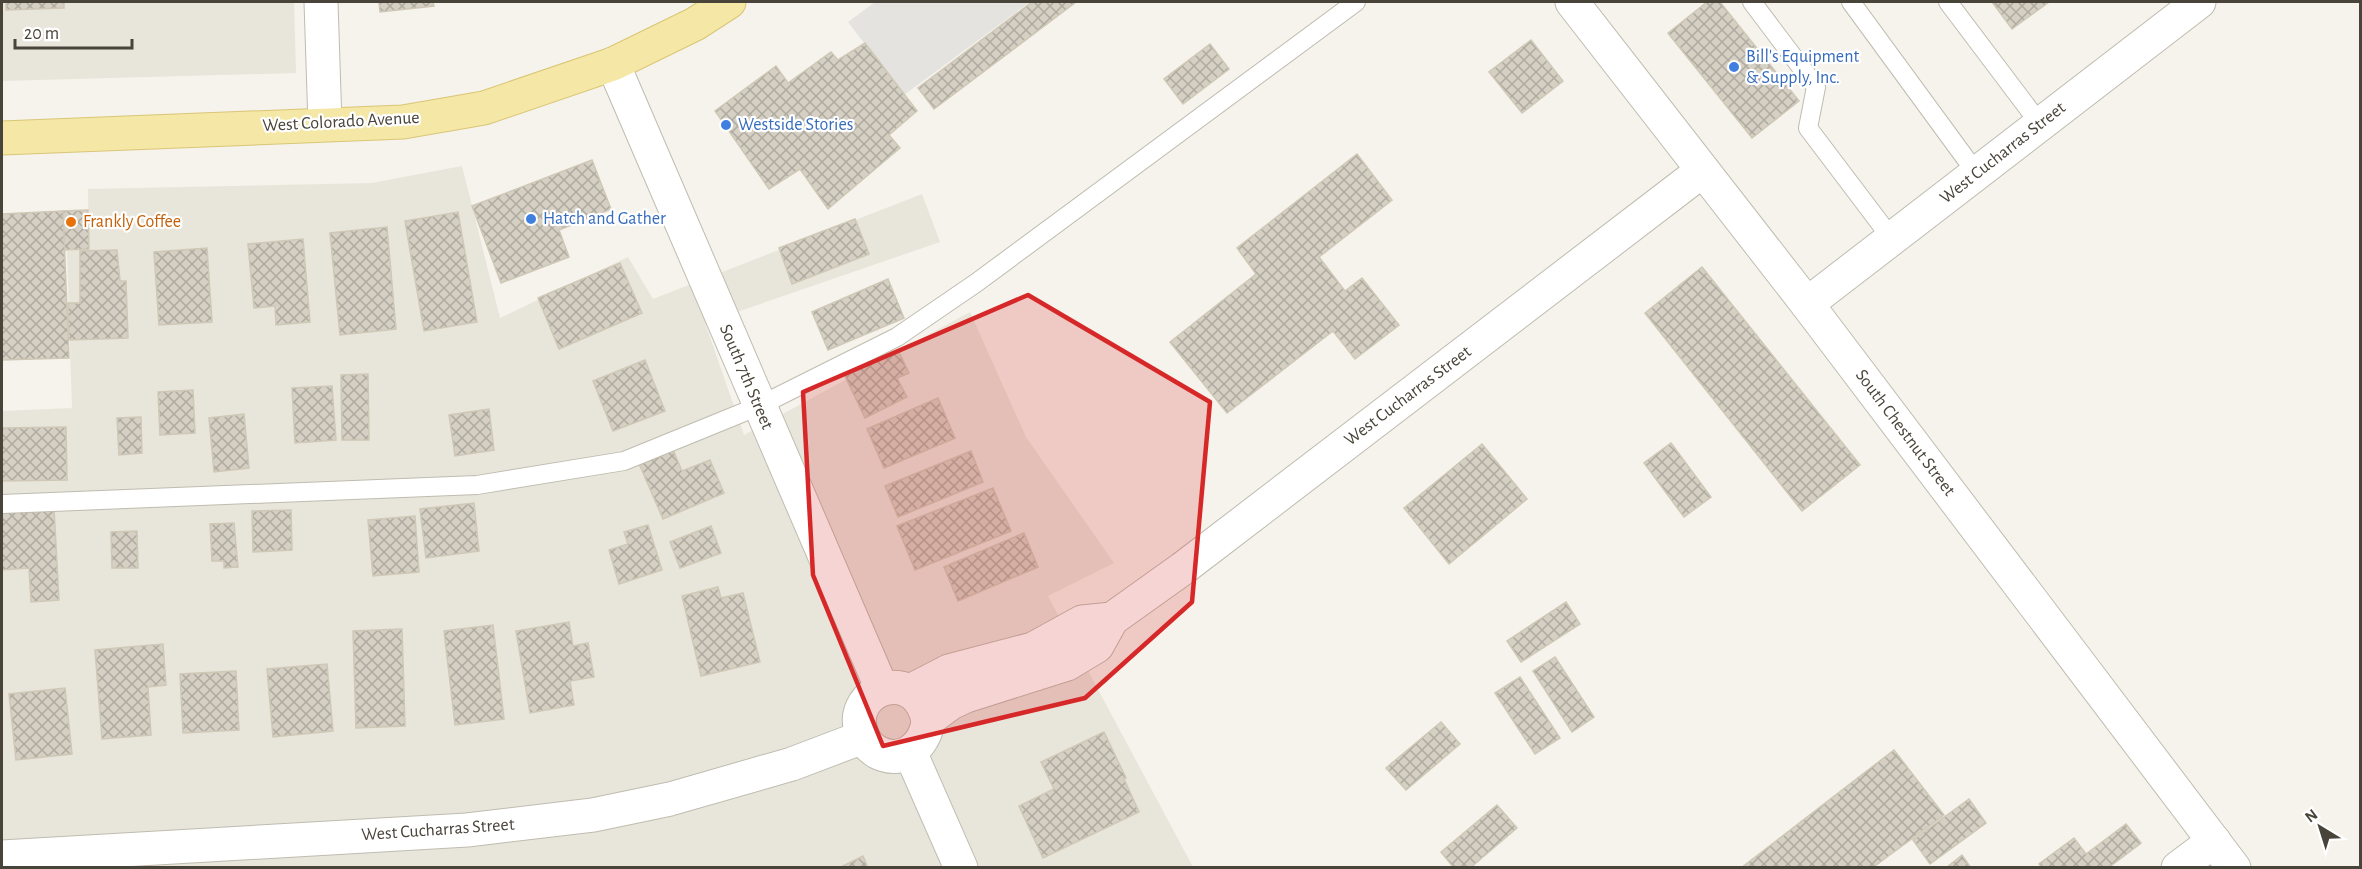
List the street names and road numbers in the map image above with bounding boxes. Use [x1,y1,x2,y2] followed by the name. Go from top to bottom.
[1937,99,2069,207] street label: West Cucharras Street
[262,109,420,135] street label: West Colorado Avenue
[716,322,776,432] street label: South 7th Street
[1341,342,1475,449] street label: West Cucharras Street
[1852,366,1958,500] street label: South Chestnut Street
[361,816,515,844] street label: West Cucharras Street

